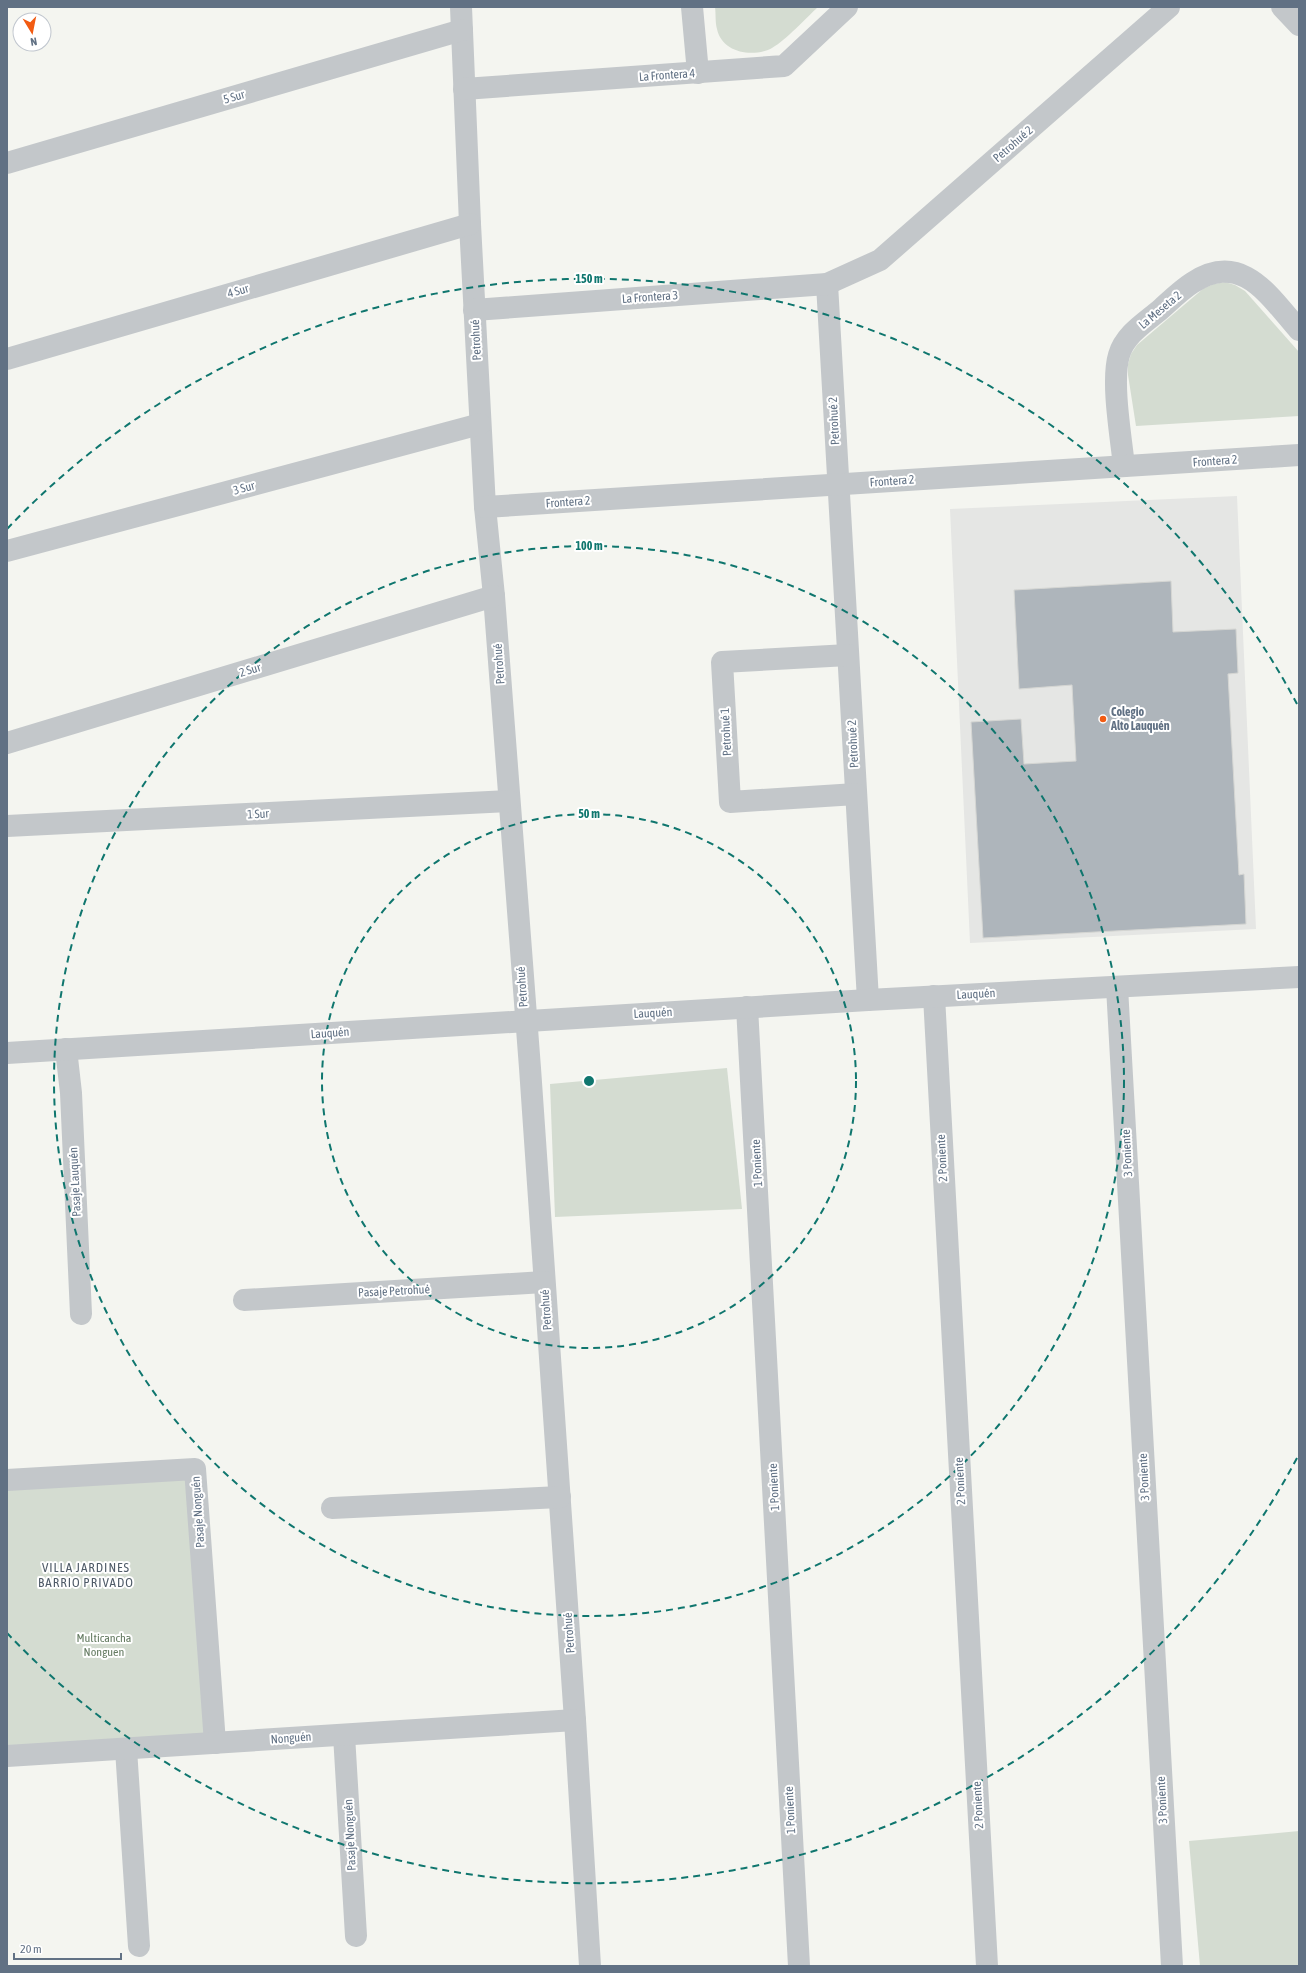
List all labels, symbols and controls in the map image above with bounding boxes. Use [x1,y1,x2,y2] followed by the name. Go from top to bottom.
[12,12,52,52] north arrow
[29,35,38,48] text: N
[638,66,696,84] street label: La Frontera 4
[222,87,247,107] street label: 5 Sur
[990,123,1036,165] street label: Petrohué 2
[575,272,603,286] text: 150 m
[226,281,251,301] street label: 4 Sur
[621,288,679,306] street label: La Frontera 3
[1136,288,1184,332] street label: La Meseta 2
[468,319,484,361] street label: Petrohué
[826,397,842,445] street label: Petrohué 2
[1192,452,1238,470] street label: Frontera 2
[869,472,915,490] street label: Frontera 2
[232,478,257,498] street label: 3 Sur
[545,493,591,511] street label: Frontera 2
[575,539,603,553] text: 100 m
[491,643,507,685] street label: Petrohué
[238,660,263,680] street label: 2 Sur
[1110,705,1170,733] place label: Colegio Alto Lauquén
[718,707,734,756] street label: Petrohué 1
[1098,714,1108,724] marker: Colegio Alto Lauquén
[845,720,861,768] street label: Petrohué 2
[247,806,270,822] street label: 1 Sur
[578,807,600,821] text: 50 m
[514,966,530,1008] street label: Petrohué
[956,986,996,1002] street label: Lauquén
[633,1005,673,1021] street label: Lauquén
[310,1025,350,1041] street label: Lauquén
[582,1074,596,1088] centre of rings
[1119,1129,1135,1177] street label: 3 Poniente
[934,1134,950,1182] street label: 2 Poniente
[749,1139,765,1187] street label: 1 Poniente
[66,1147,84,1217] street label: Pasaje Lauquén
[358,1282,430,1300] street label: Pasaje Petrohué
[538,1289,554,1331] street label: Petrohué
[1136,1453,1152,1501] street label: 3 Poniente
[952,1457,968,1505] street label: 2 Poniente
[766,1463,782,1511] street label: 1 Poniente
[189,1476,207,1548] street label: Pasaje Nonguén
[38,1560,134,1590] district label: VILLA JARDINES BARRIO PRIVADO
[561,1612,577,1654] street label: Petrohué
[77,1631,131,1659] park label: Multicancha Nonguen
[270,1730,312,1746] street label: Nonguén
[1154,1776,1170,1824] street label: 3 Poniente
[970,1781,986,1829] street label: 2 Poniente
[782,1786,798,1834] street label: 1 Poniente
[341,1799,359,1871] street label: Pasaje Nonguén
[14,1935,121,1961] scale bar
[20,1942,42,1956] text: 20 m

